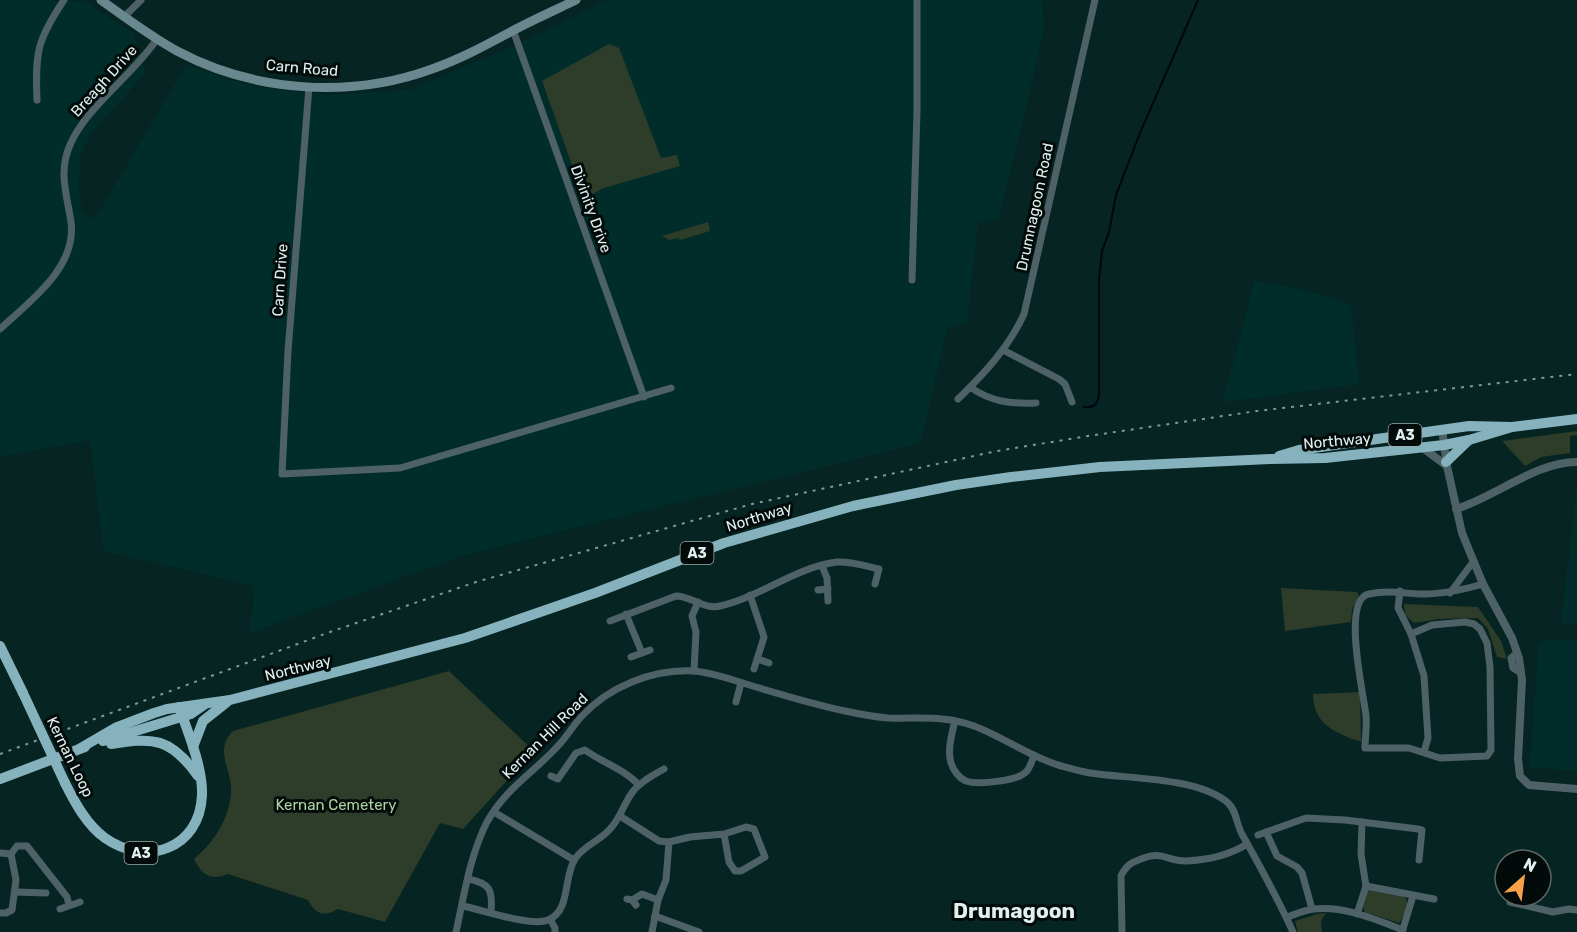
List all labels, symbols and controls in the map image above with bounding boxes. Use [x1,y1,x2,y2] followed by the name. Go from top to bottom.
[67,41,141,121] street label: Breagh Drive
[265,56,339,80] street label: Carn Road
[1013,141,1057,273] street label: Drumnagoon Road
[567,163,615,255] street label: Divinity Drive
[268,243,292,317] street label: Carn Drive
[1388,424,1422,446] road number: A3
[1302,429,1372,453] street label: Northway
[724,498,794,536] street label: Northway
[680,542,714,564] road number: A3
[263,651,333,685] street label: Northway
[498,689,592,783] street label: Kernan Hill Road
[43,714,97,800] street label: Kernan Loop
[275,796,397,814] park label: Kernan Cemetery
[124,842,158,864] road number: A3
[1493,848,1553,908] north arrow
[1520,854,1539,876] text: N
[953,898,1075,923] district label: Drumagoon

